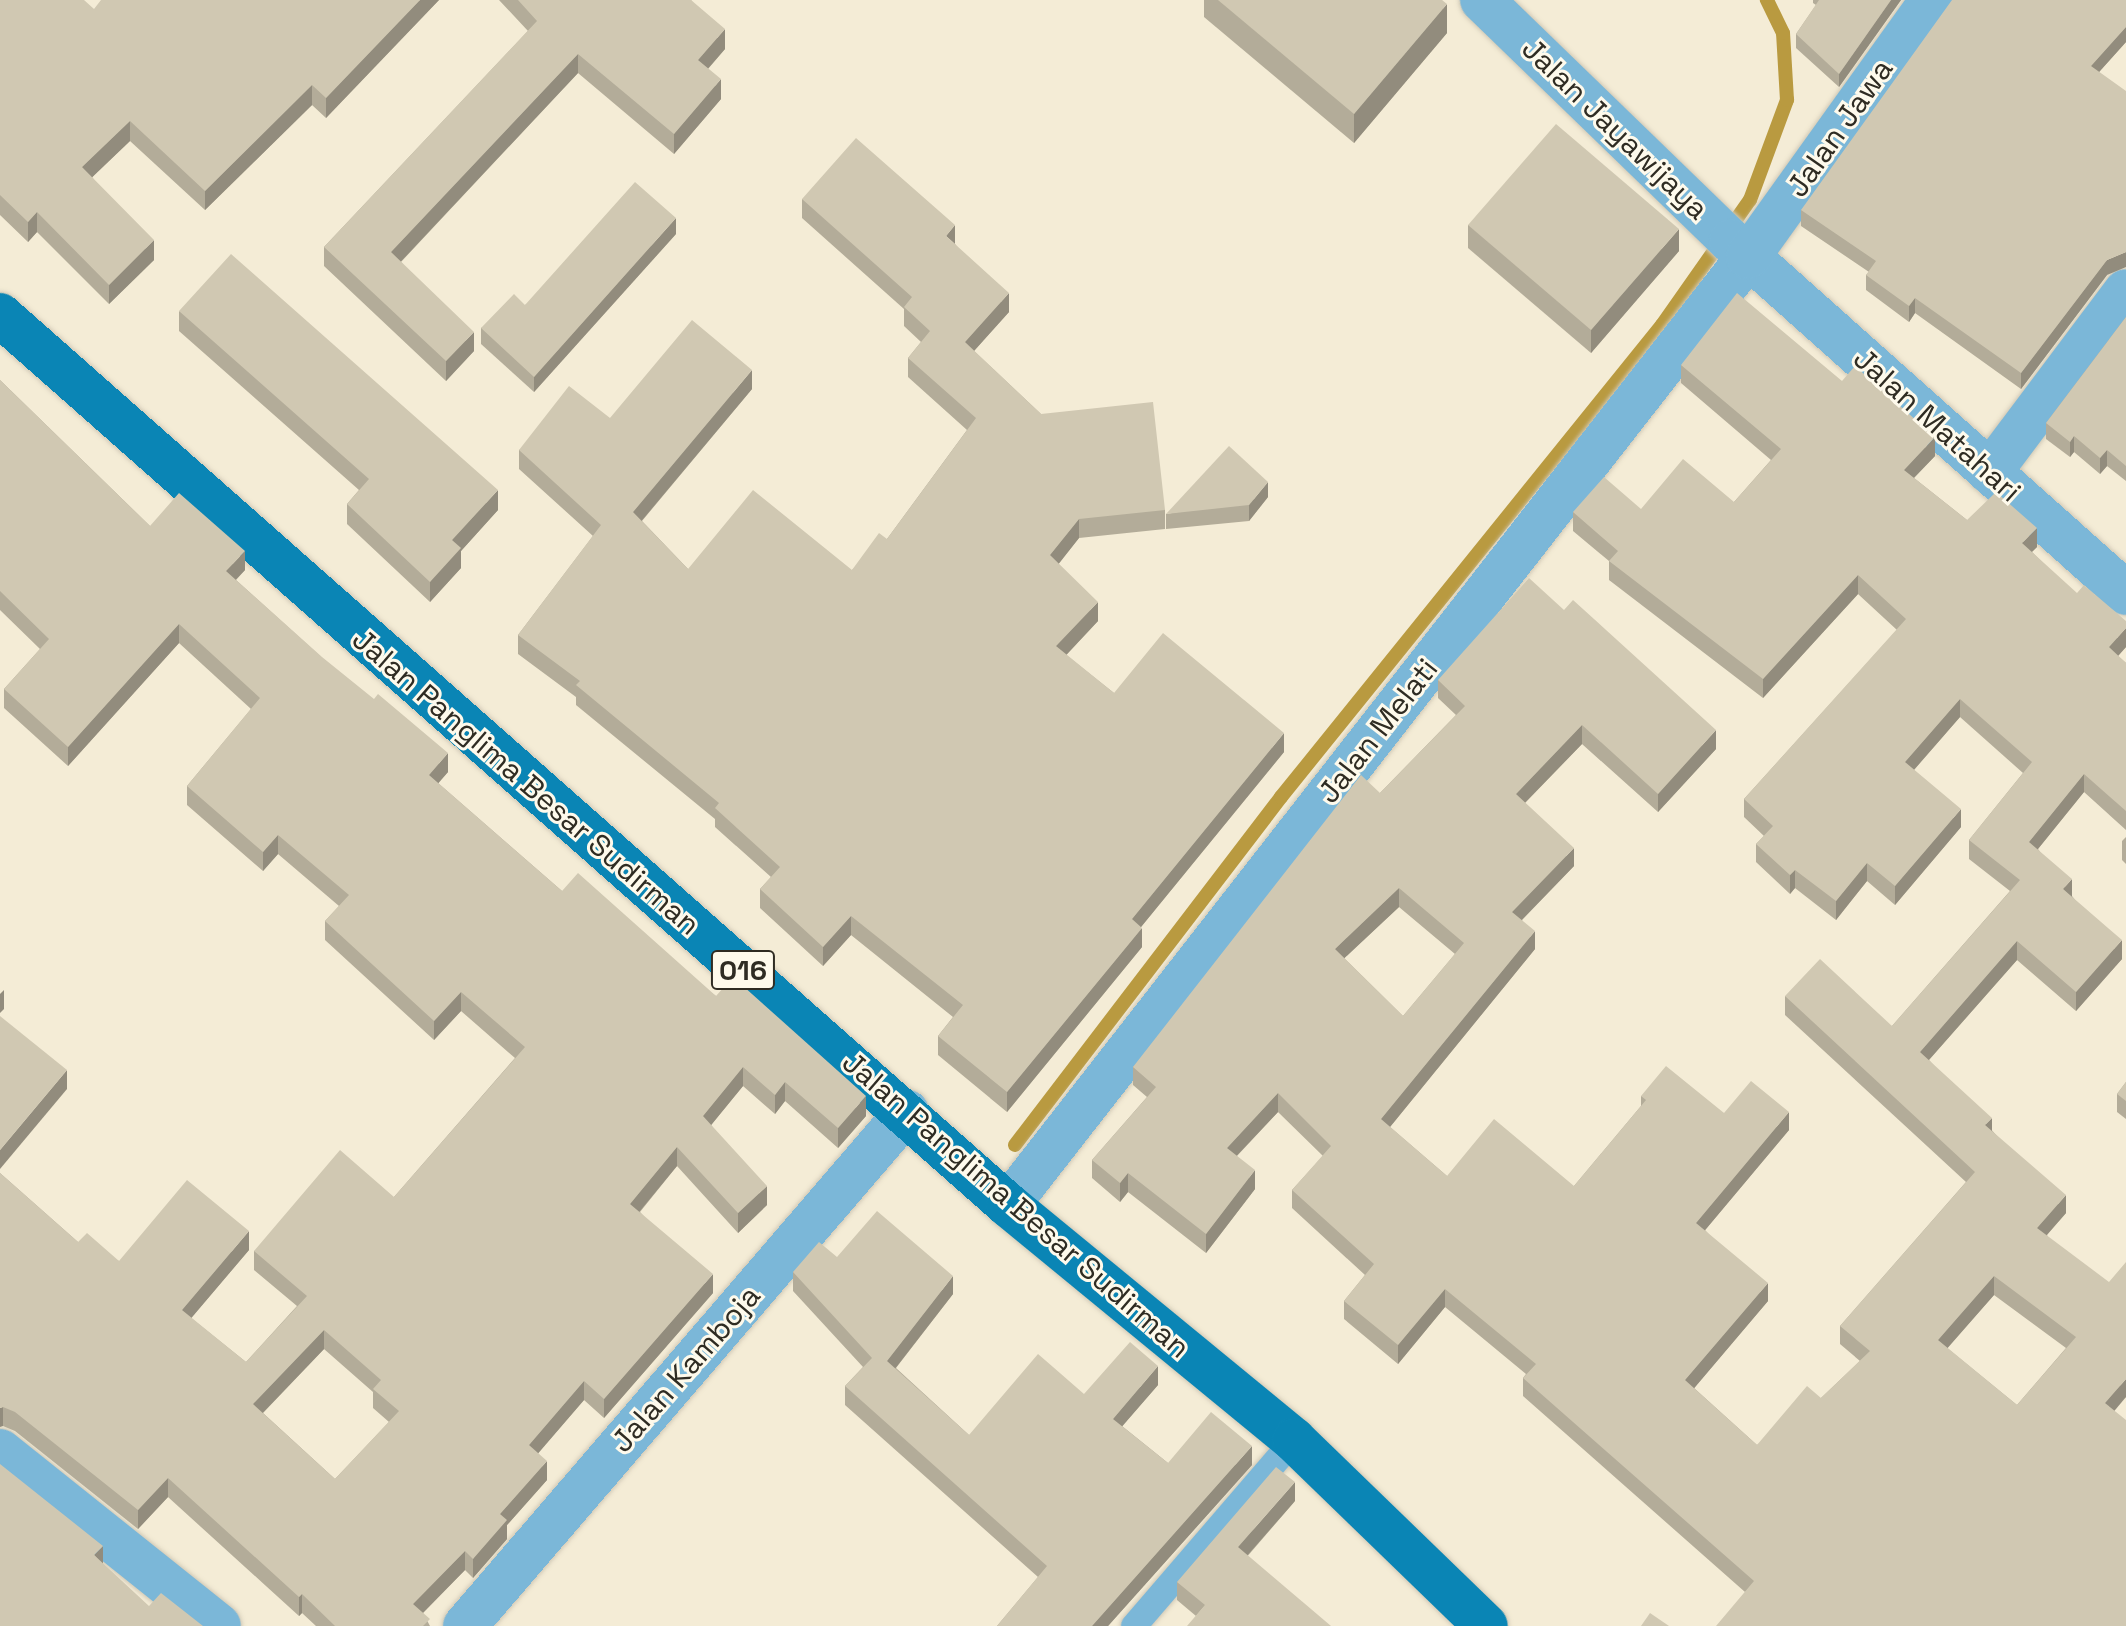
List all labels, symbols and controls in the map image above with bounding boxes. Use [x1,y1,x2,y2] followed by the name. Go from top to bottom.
[1514,31,1716,227] street label: Jalan Jayawijaya
[1779,52,1901,204] street label: Jalan Jawa
[1846,341,2028,509] street label: Jalan Matahari
[345,621,707,943] street label: Jalan Panglima Besar Sudirman
[1310,652,1446,810] street label: Jalan Melati
[709,946,777,994] road number: 016
[835,1044,1197,1366] street label: Jalan Panglima Besar Sudirman
[604,1278,768,1460] street label: Jalan Kamboja

